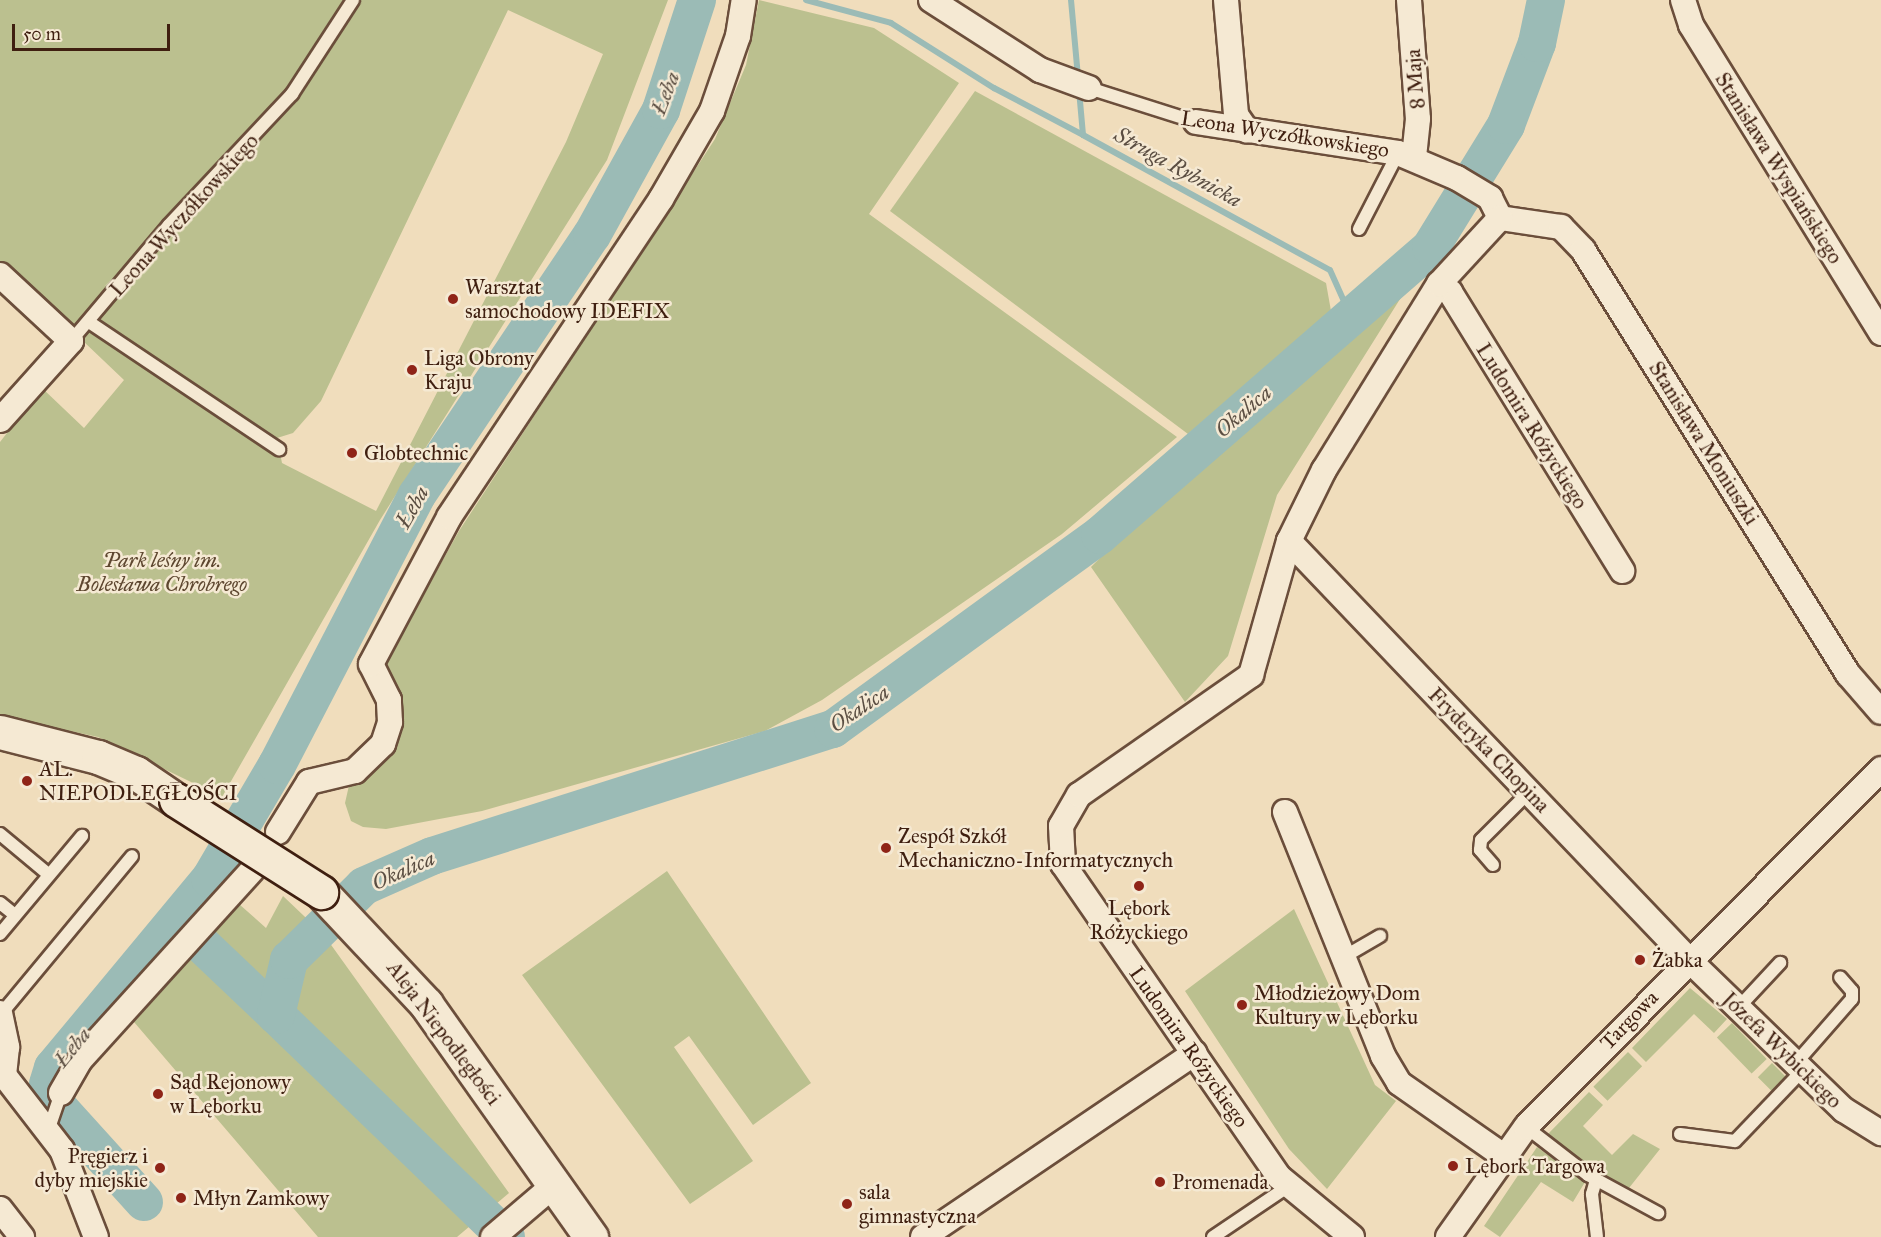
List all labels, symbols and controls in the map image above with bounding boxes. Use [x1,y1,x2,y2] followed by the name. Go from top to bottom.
[15,12,172,50] scale bar
[23,23,61,45] text: 50 m
[1400,48,1430,110] street label: 8 Maja
[645,68,685,118] water label: Łeba
[1710,68,1848,268] street label: Stanisława Wyspiańskiego
[1179,105,1391,163] street label: Leona Wyczółkowskiego
[1110,121,1246,213] water label: Struga Rybnicka
[104,128,264,302] street label: Leona Wyczółkowskiego
[465,274,670,324] place label: Warsztat samochodowy IDEFIX
[446,292,460,306] marker: Warsztat samochodowy IDEFIX
[1471,338,1593,514] street label: Ludomira Różyckiego
[424,345,534,395] place label: Liga Obrony Kraju
[1644,357,1764,529] street label: Stanisława Moniuszki
[405,363,419,377] marker: Liga Obrony Kraju
[1209,379,1277,443] water label: Okalica
[364,440,468,466] place label: Globtechnic
[345,446,359,460] marker: Globtechnic
[390,481,434,533] water label: Łeba
[77,547,247,597] park label: Park leśny im. Bolesława Chrobrego
[824,679,894,737] water label: Okalica
[1423,682,1555,818] street label: Fryderyka Chopina
[39,756,238,806] place label: AL. NIEPODLEGŁOŚCI
[20,774,34,788] marker: AL. NIEPODLEGŁOŚCI
[898,823,1173,873] place label: Zespół Szkół Mechaniczno-Informatycznych
[879,841,893,855] marker: Zespół Szkół Mechaniczno-Informatycznych
[367,844,439,896] water label: Okalica
[1132,879,1146,893] marker: Lębork Różyckiego
[1090,895,1188,945] place label: Lębork Różyckiego
[1652,947,1703,973] place label: Żabka
[1633,953,1647,967] marker: Żabka
[382,956,506,1110] street label: Aleja Niepodległości
[1124,962,1254,1132] street label: Ludomira Różyckiego
[1254,980,1420,1030] place label: Młodzieżowy Dom Kultury w Lęborku
[1595,985,1663,1055] street label: Targowa
[1717,987,1847,1113] street label: Józefa Wybickiego
[1235,998,1249,1012] marker: Młodzieżowy Dom Kultury w Lęborku
[48,1022,96,1072] water label: Łeba
[170,1069,291,1119] place label: Sąd Rejonowy w Lęborku
[151,1087,165,1101] marker: Sąd Rejonowy w Lęborku
[35,1143,148,1193] place label: Pręgierz i dyby miejskie
[1465,1153,1605,1179] place label: Lębork Targowa
[1446,1159,1460,1173] marker: Lębork Targowa
[153,1161,167,1175] marker: Pręgierz i dyby miejskie
[1172,1169,1268,1195] place label: Promenada
[1153,1175,1167,1189] marker: Promenada
[859,1179,976,1229] place label: sala gimnastyczna
[193,1185,329,1211] place label: Młyn Zamkowy
[174,1191,188,1205] marker: Młyn Zamkowy
[840,1197,854,1211] marker: sala gimnastyczna

